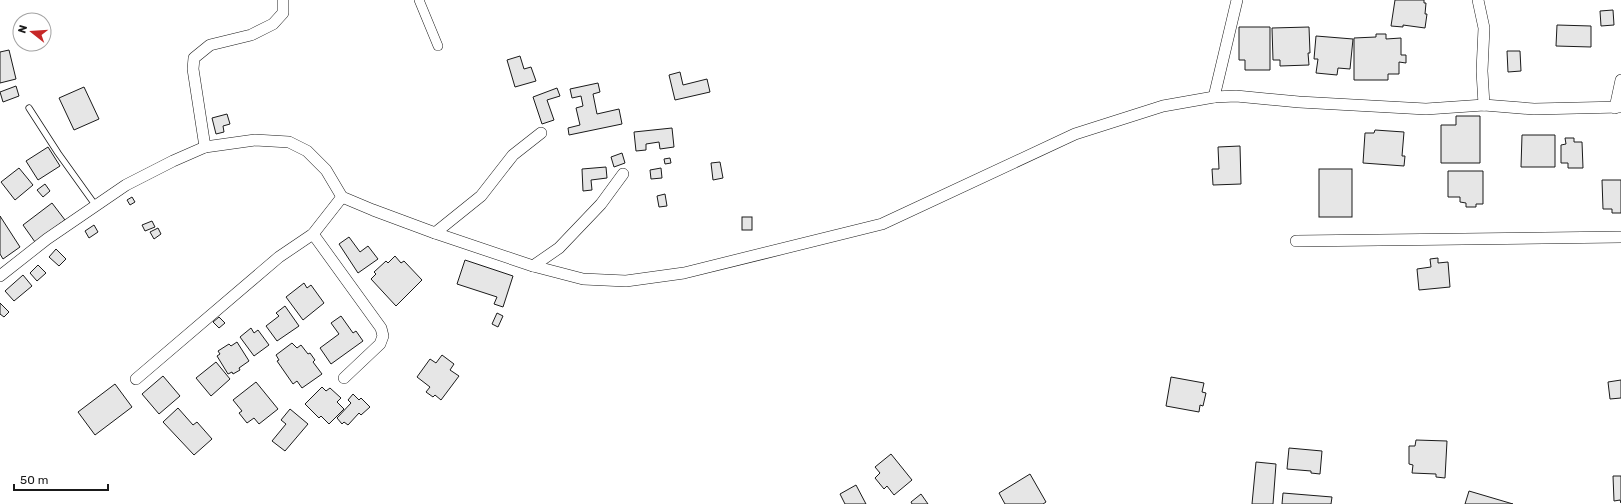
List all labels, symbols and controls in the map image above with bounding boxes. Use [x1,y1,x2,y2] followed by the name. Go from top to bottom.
[12,12,52,52] north arrow
[16,23,30,35] text: N
[14,466,108,492] scale bar
[20,473,48,487] text: 50 m

